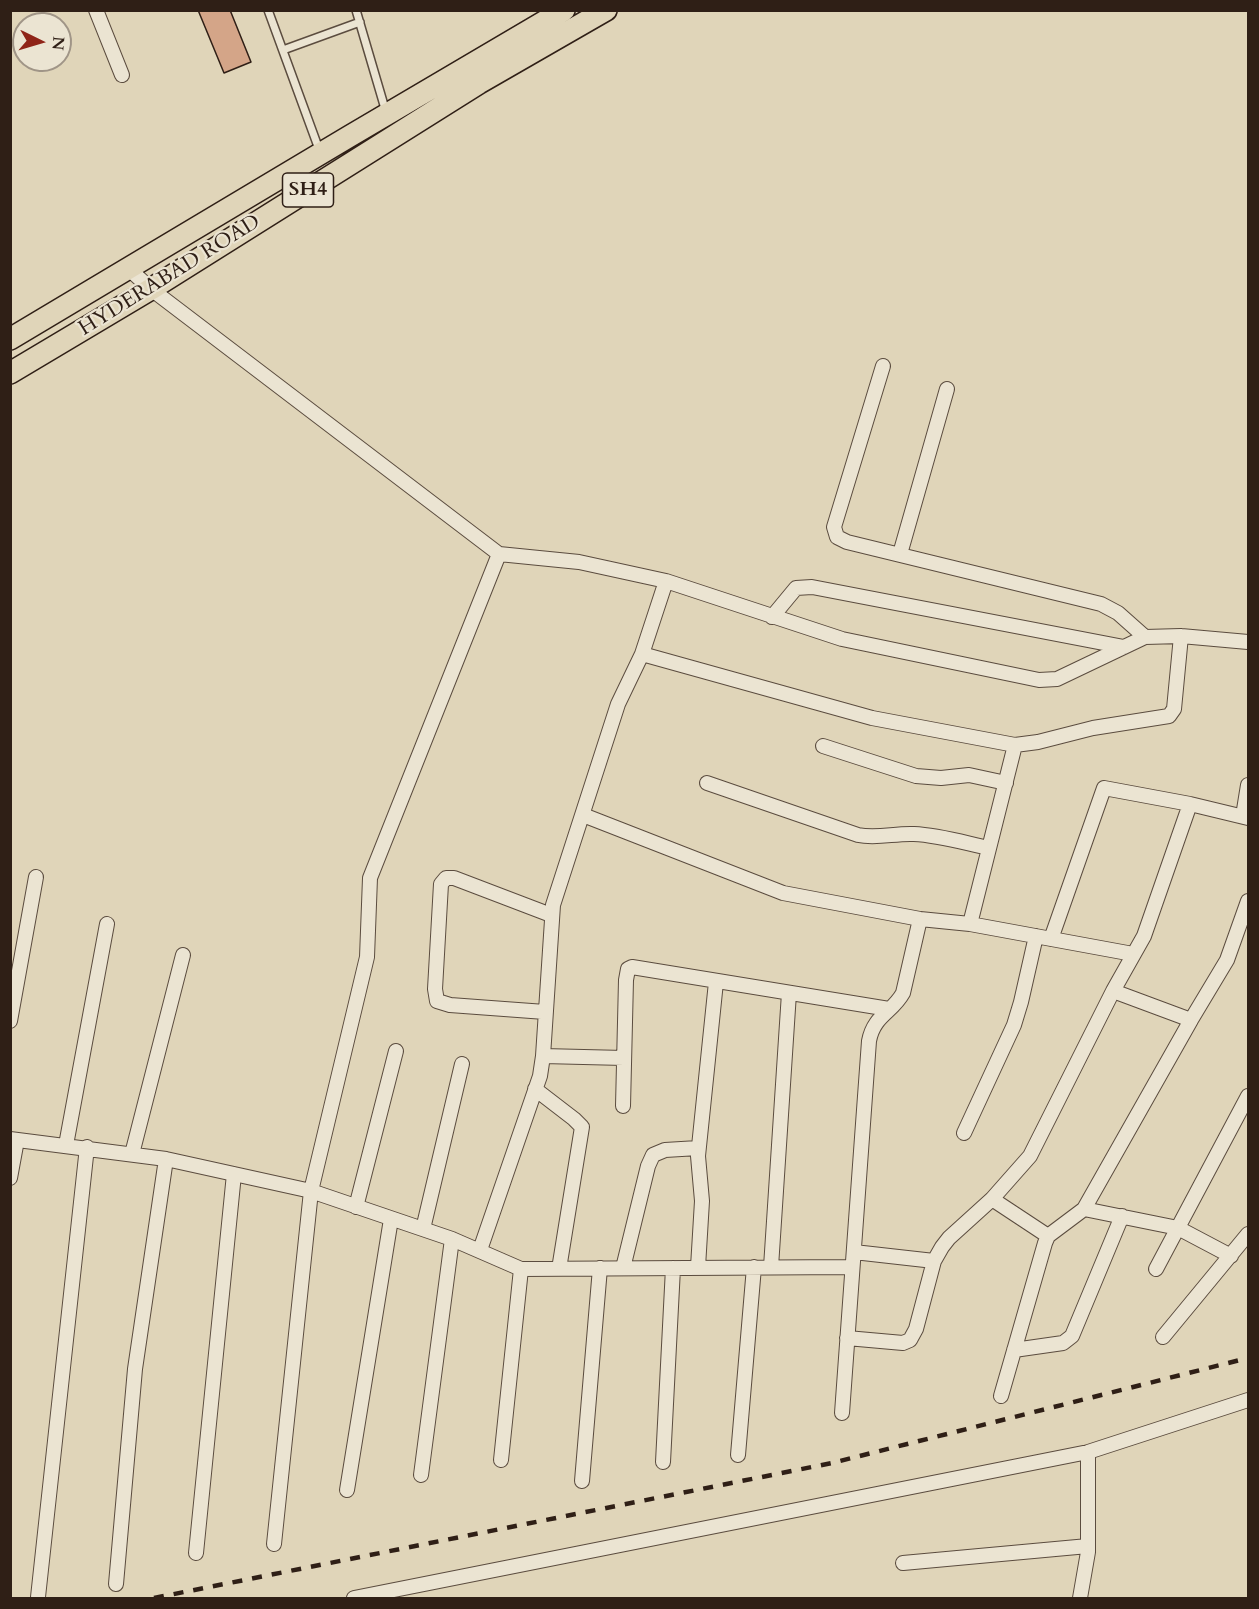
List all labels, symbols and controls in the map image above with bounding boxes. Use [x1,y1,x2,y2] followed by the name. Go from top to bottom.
[12,12,72,72] north arrow
[46,36,70,51] text: N
[282,173,334,207] road number: SH4
[75,210,265,342] street label: HYDERABAD ROAD

